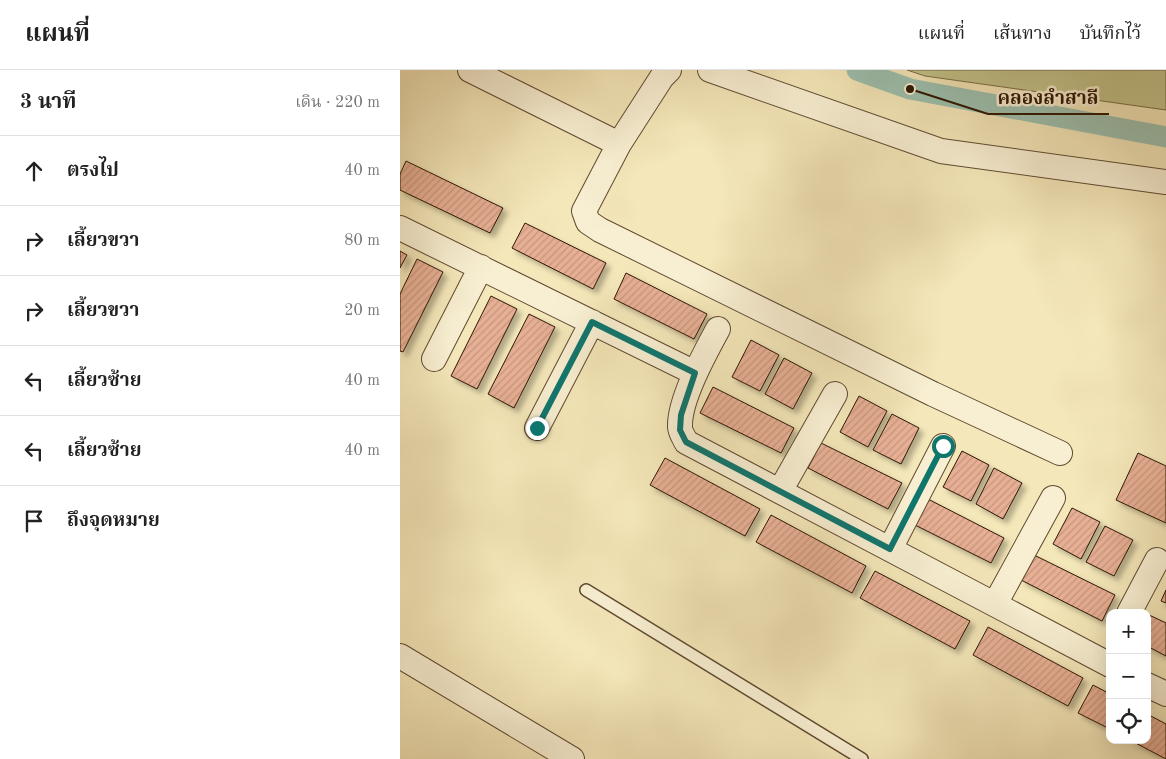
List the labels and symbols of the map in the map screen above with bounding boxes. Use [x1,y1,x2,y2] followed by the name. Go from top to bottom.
[988,80,1109,114] callout: คลองลำสาลี
[997,88,1099,109] text: คลองลำสาลี
[526,417,549,440] route end
[932,435,955,458] route start

